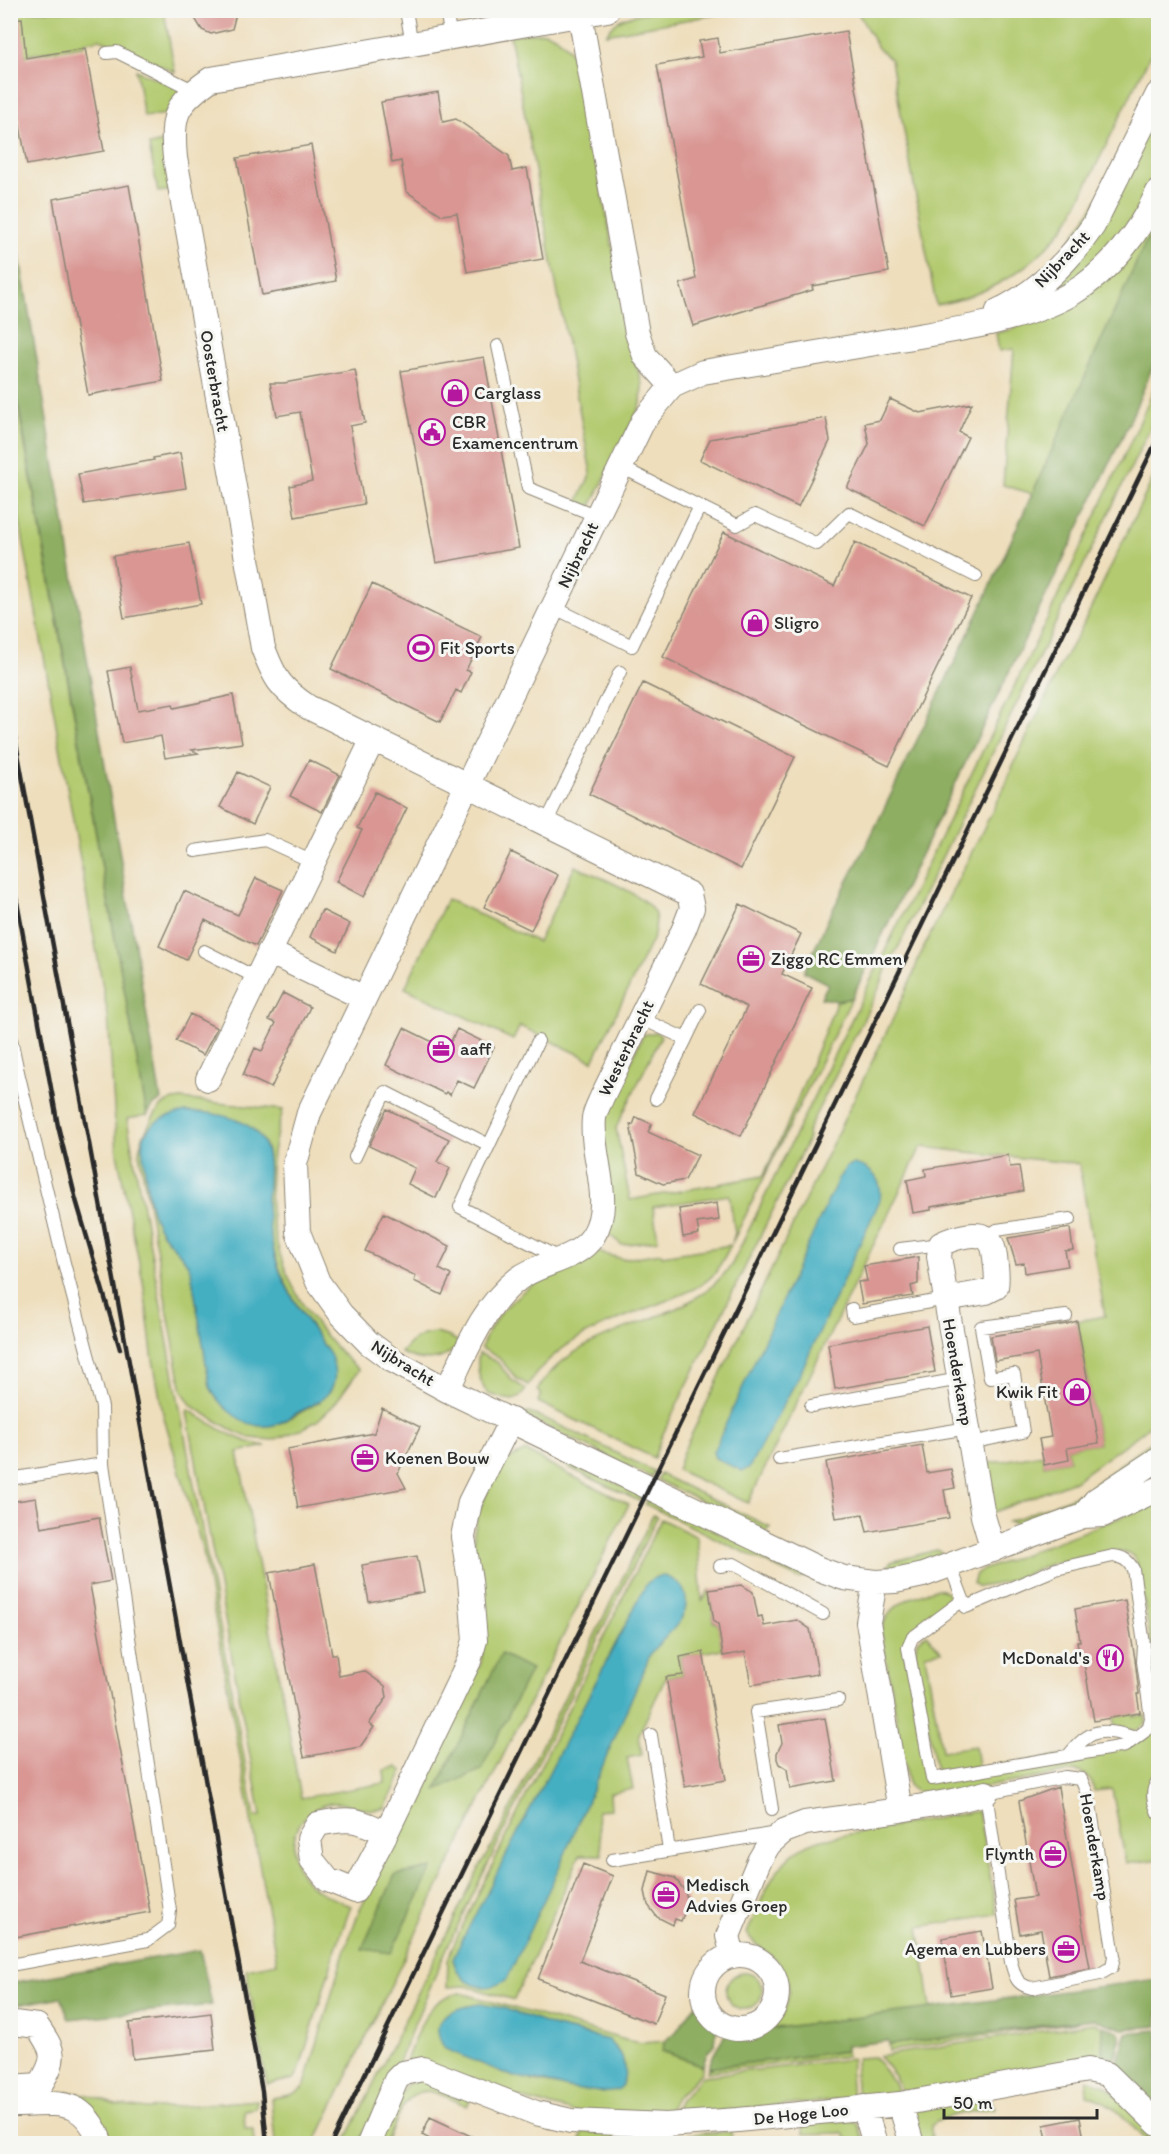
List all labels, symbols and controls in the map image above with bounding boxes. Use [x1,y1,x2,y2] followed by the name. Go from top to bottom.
[1029,226,1095,292] street label: Nijbracht
[195,328,235,434] street label: Oosterbracht
[440,378,470,408] shop icon: Carglass
[474,382,541,404] place label: Carglass
[452,411,579,454] place label: CBR Examencentrum
[417,417,447,447] public building icon: CBR Examencentrum
[553,518,604,592] street label: Nijbracht
[740,608,770,638] shop icon: Sligro
[774,612,819,634] place label: Sligro
[406,633,436,663] sports icon: Fit Sports
[440,637,515,659] place label: Fit Sports
[736,944,766,974] office icon: Ziggo RC Emmen
[771,948,903,970] place label: Ziggo RC Emmen
[593,996,659,1100] street label: Westerbracht
[426,1034,456,1064] office icon: aaff
[460,1038,492,1060] place label: aaff
[938,1317,978,1427] street label: Hoenderkamp
[367,1335,439,1391] street label: Nijbracht
[1062,1377,1092,1407] shop icon: Kwik Fit
[996,1381,1058,1403] place label: Kwik Fit
[350,1443,380,1473] office icon: Koenen Bouw
[385,1447,490,1469] place label: Koenen Bouw
[1095,1643,1125,1673] restaurant icon: McDonald's
[1002,1647,1090,1669] place label: McDonald's
[1075,1792,1115,1902] street label: Hoenderkamp
[1038,1839,1068,1869] office icon: Flynth
[985,1843,1034,1865] place label: Flynth
[686,1874,787,1917] place label: Medisch Advies Groep
[651,1880,681,1910] office icon: Medisch Advies Groep
[1051,1934,1081,1964] office icon: Agema en Lubbers
[905,1938,1046,1960] place label: Agema en Lubbers
[944,2082,1097,2120] scale bar
[953,2092,993,2114] text: 50 m
[752,2098,850,2130] street label: De Hoge Loo

